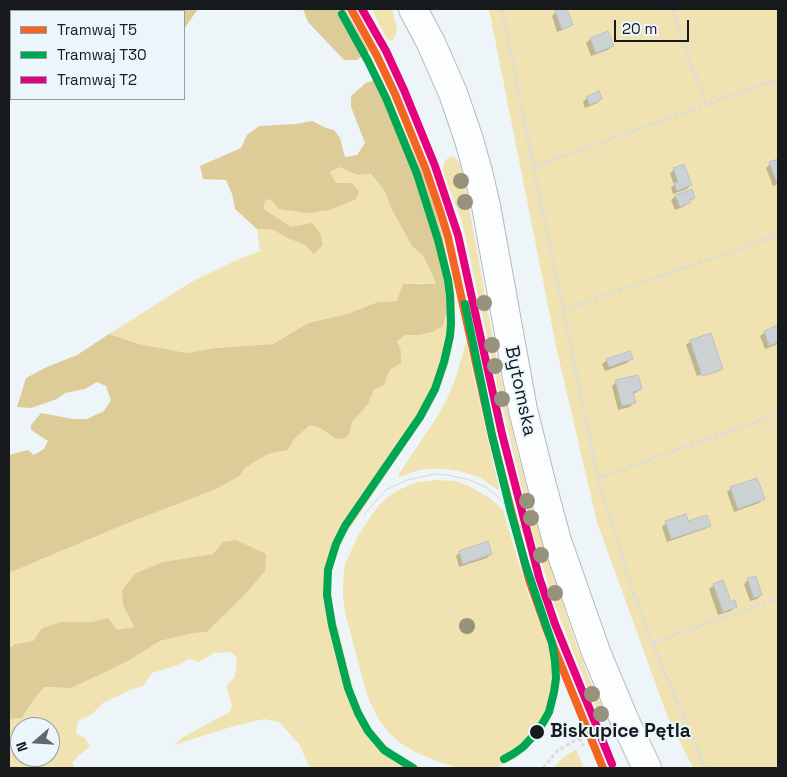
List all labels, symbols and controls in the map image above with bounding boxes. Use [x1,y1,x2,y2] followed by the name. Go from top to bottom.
[10,10,185,100] legend
[617,10,692,42] scale bar
[622,19,657,38] text: 20 m
[57,20,137,39] text: Tramwaj T5
[57,45,147,64] text: Tramwaj T30
[57,70,137,89] text: Tramwaj T2
[499,344,541,438] street label: Bytomska
[10,717,60,767] north arrow
[550,721,691,743] place label: Biskupice Pętla
[528,723,546,741] marker: Biskupice Pętla
[12,739,32,754] text: N

